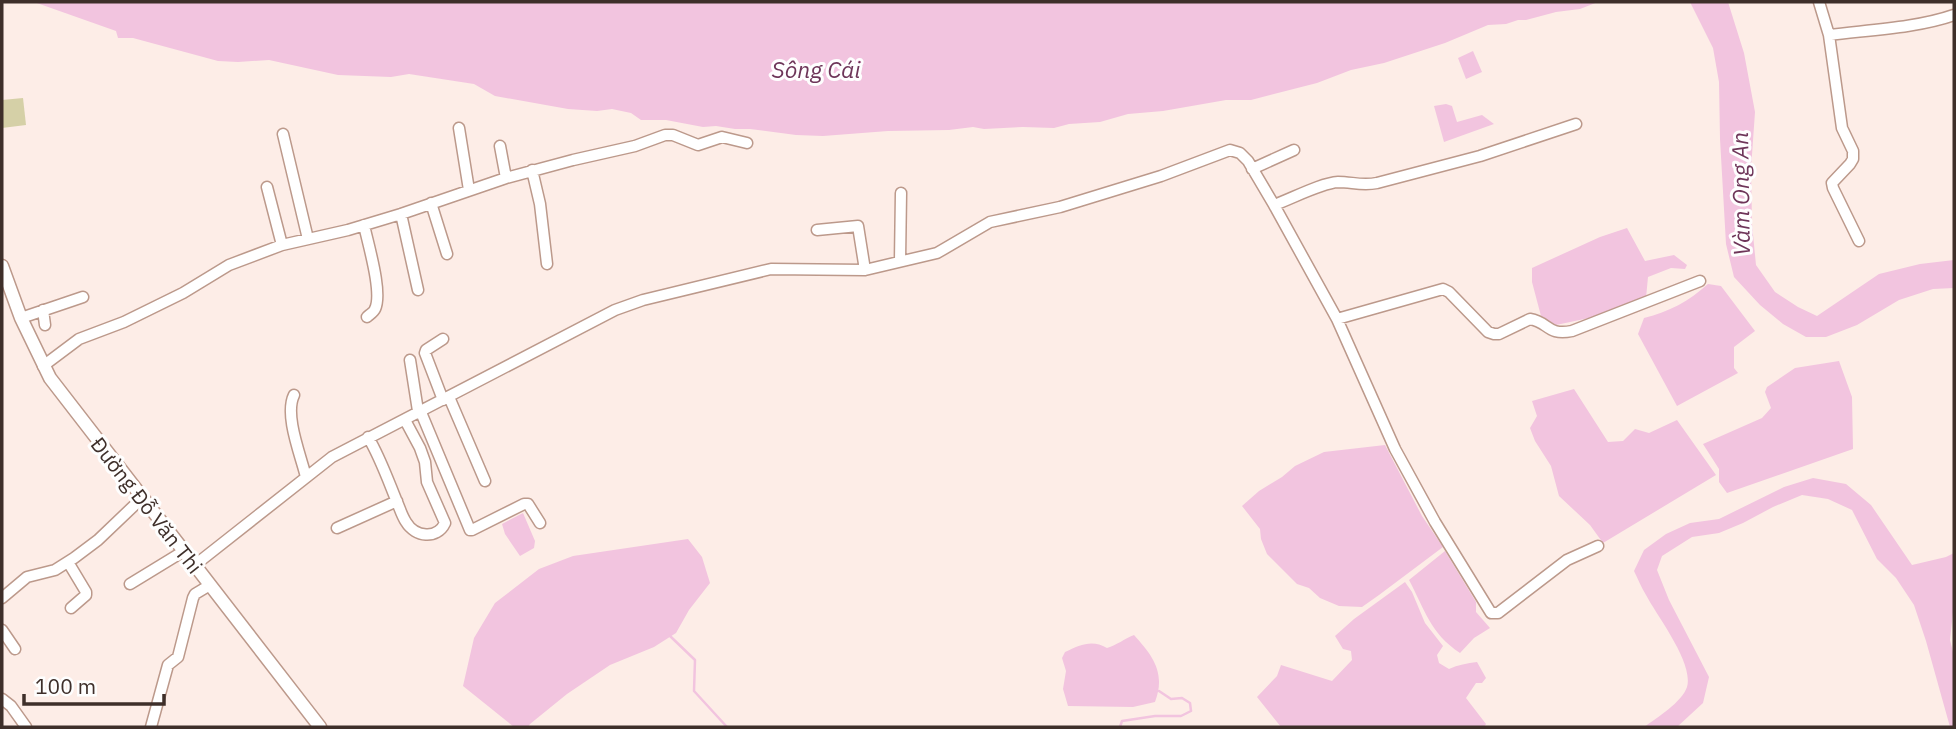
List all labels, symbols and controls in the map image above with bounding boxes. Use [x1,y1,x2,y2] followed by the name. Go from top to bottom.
[771,54,861,84] water label: Sông Cái
[1724,132,1756,256] water label: Vàm Ong An
[85,431,209,579] street label: Đường Đỗ Văn Thi
[24,662,164,706] scale bar
[35,672,96,700] text: 100 m

